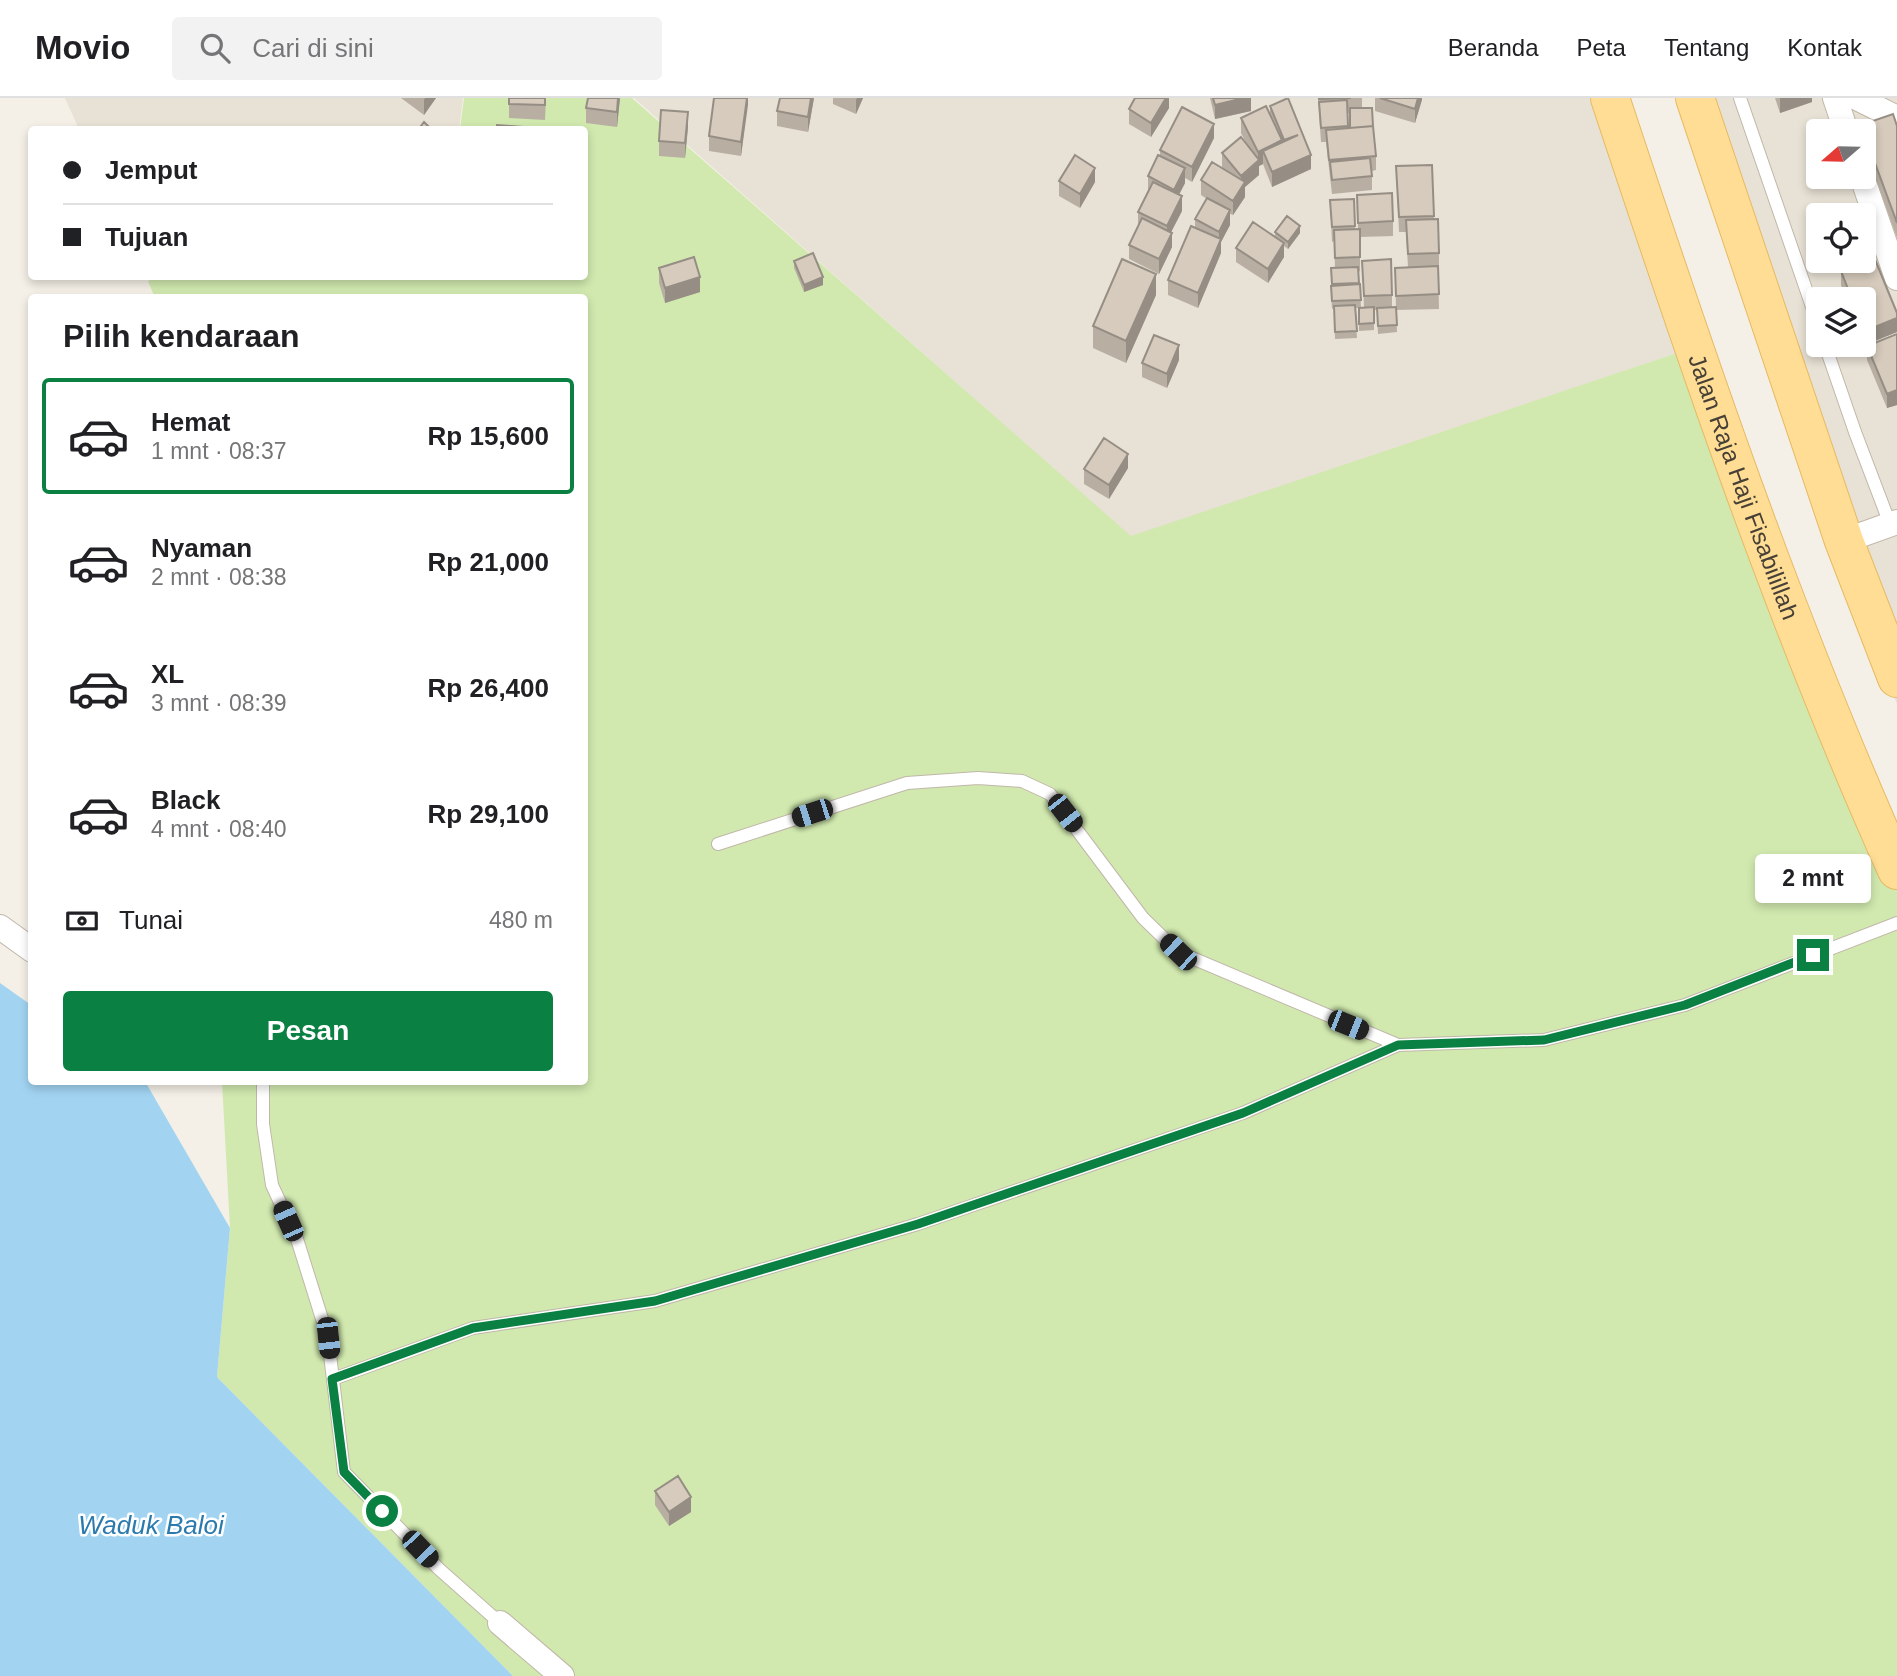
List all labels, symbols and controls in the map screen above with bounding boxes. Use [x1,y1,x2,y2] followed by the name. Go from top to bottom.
[172,17,662,80] search box
[35,29,130,66] text: Movio
[196,29,234,67] icon: search
[252,33,374,63] text: Cari di sini
[1448,34,1539,61] text: Beranda
[1577,34,1626,61] text: Peta
[1664,34,1749,61] text: Tentang
[1787,34,1862,61] text: Kontak
[1806,119,1876,189] north arrow
[1806,119,1876,357] map controls
[105,155,197,185] text: Jemput
[1806,203,1876,273] button: locate
[105,222,188,252] text: Tujuan
[1806,287,1876,357] button: layers
[63,318,300,354] text: Pilih kendaraan
[1684,350,1805,623] street label: Jalan Raja Haji Fisabilillah
[67,405,130,468] icon: car
[151,407,230,437] text: Hemat
[428,421,549,451] text: Rp 15,600
[151,438,287,464] text: 1 mnt · 08:37
[67,531,130,594] icon: car
[151,533,252,563] text: Nyaman
[428,547,549,577] text: Rp 21,000
[151,564,287,590] text: 2 mnt · 08:38
[67,657,130,720] icon: car
[151,659,184,689] text: XL
[428,673,549,703] text: Rp 26,400
[151,690,287,716] text: 3 mnt · 08:39
[67,783,130,846] icon: car
[151,785,220,815] text: Black
[1044,790,1087,836] car
[789,797,836,829] car
[428,799,549,829] text: Rp 29,100
[151,816,287,842] text: 4 mnt · 08:40
[1755,854,1871,902] callout: 2 mnt
[1782,865,1844,891] text: 2 mnt
[63,902,101,940] icon: cash
[119,905,183,935] text: Tunai
[489,907,553,933] text: 480 m
[1156,930,1201,974] car
[1797,939,1829,971] route end
[63,991,553,1071] button: Pesan
[1325,1007,1372,1043] car
[270,1198,307,1244] car
[316,1316,341,1360] car
[366,1495,398,1527] route start
[78,1510,225,1540] water label: Waduk Baloi
[398,1527,443,1571] car

